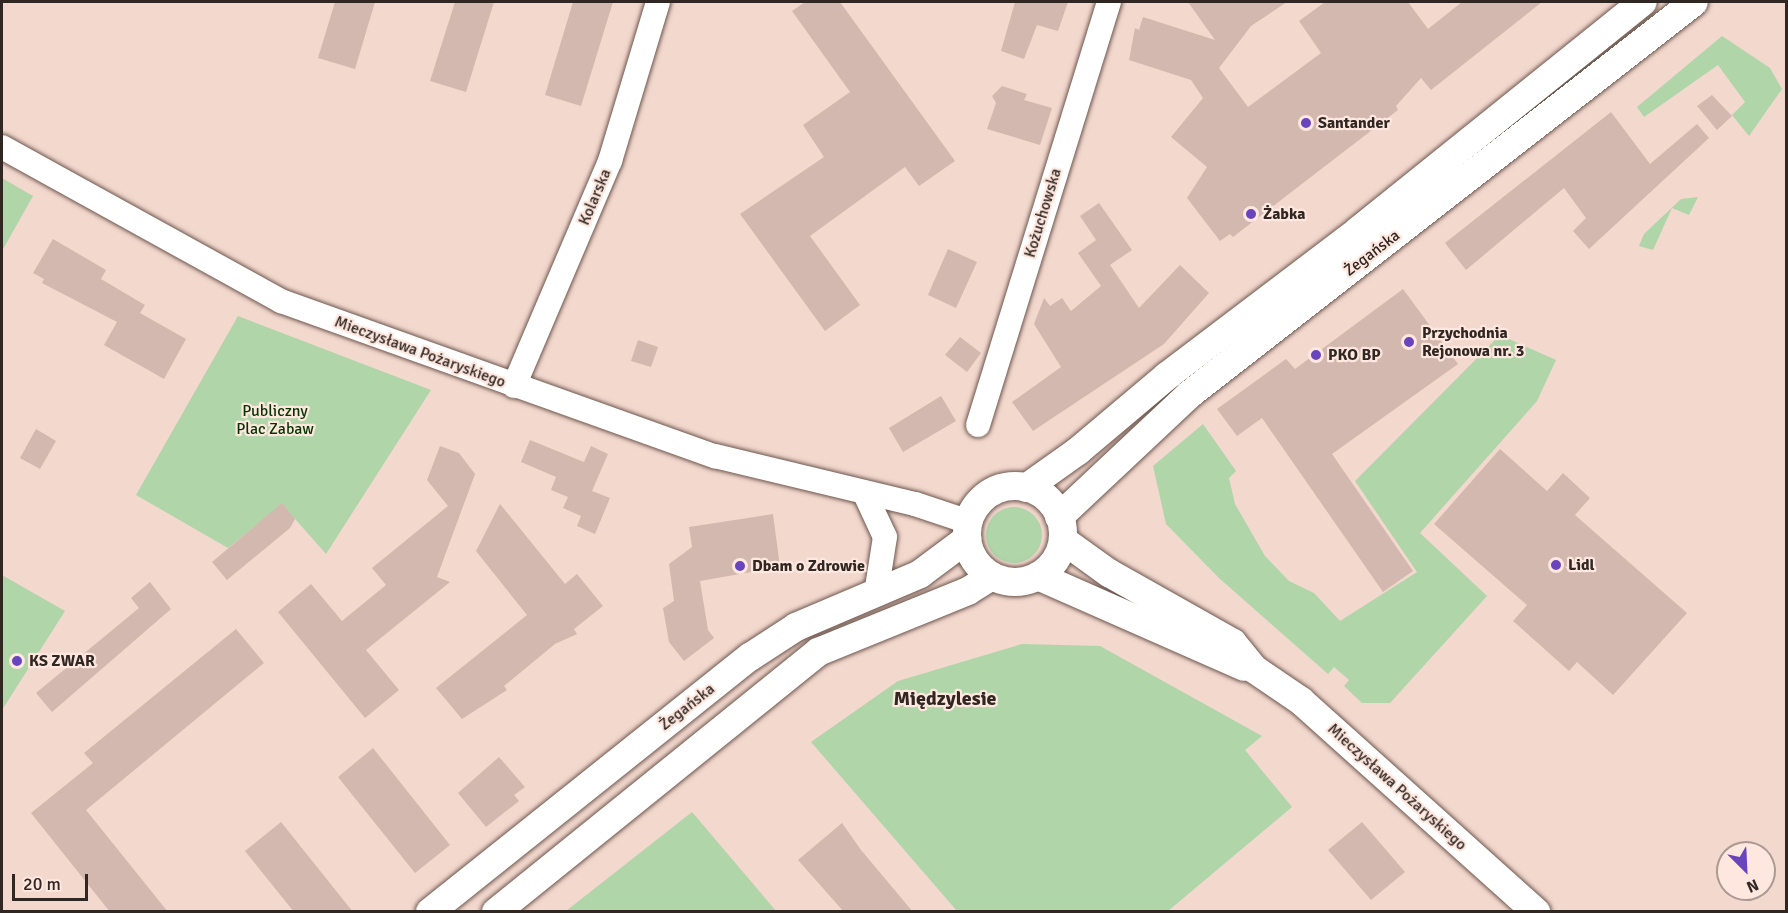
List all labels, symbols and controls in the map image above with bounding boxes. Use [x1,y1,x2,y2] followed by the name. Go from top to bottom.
[1318,113,1390,133] place label: Santander
[1299,116,1313,130] marker: Santander
[575,166,615,228] street label: Kolarska
[1020,166,1066,260] street label: Kożuchowska
[1263,204,1305,224] place label: Żabka
[1244,207,1258,221] marker: Żabka
[1340,226,1404,280] street label: Żegańska
[332,312,508,392] street label: Mieczysława Pożaryskiego
[1422,323,1524,361] place label: Przychodnia Rejonowa nr. 3
[1400,333,1418,351] marker: Przychodnia Rejonowa nr. 3
[1328,345,1381,365] place label: PKO BP
[1309,348,1323,362] marker: PKO BP
[236,401,314,439] park label: Publiczny Plac Zabaw
[1568,555,1595,575] place label: Lidl
[752,556,865,576] place label: Dbam o Zdrowie
[1549,558,1563,572] marker: Lidl
[733,559,747,573] marker: Dbam o Zdrowie
[29,651,95,671] place label: KS ZWAR
[10,654,24,668] marker: KS ZWAR
[655,679,719,735] street label: Żegańska
[893,686,997,710] district label: Międzylesie
[1324,719,1470,855] street label: Mieczysława Pożaryskiego
[1716,841,1776,901] north arrow
[15,862,92,900] scale bar
[23,873,61,895] text: 20 m
[1743,874,1762,897] text: N

